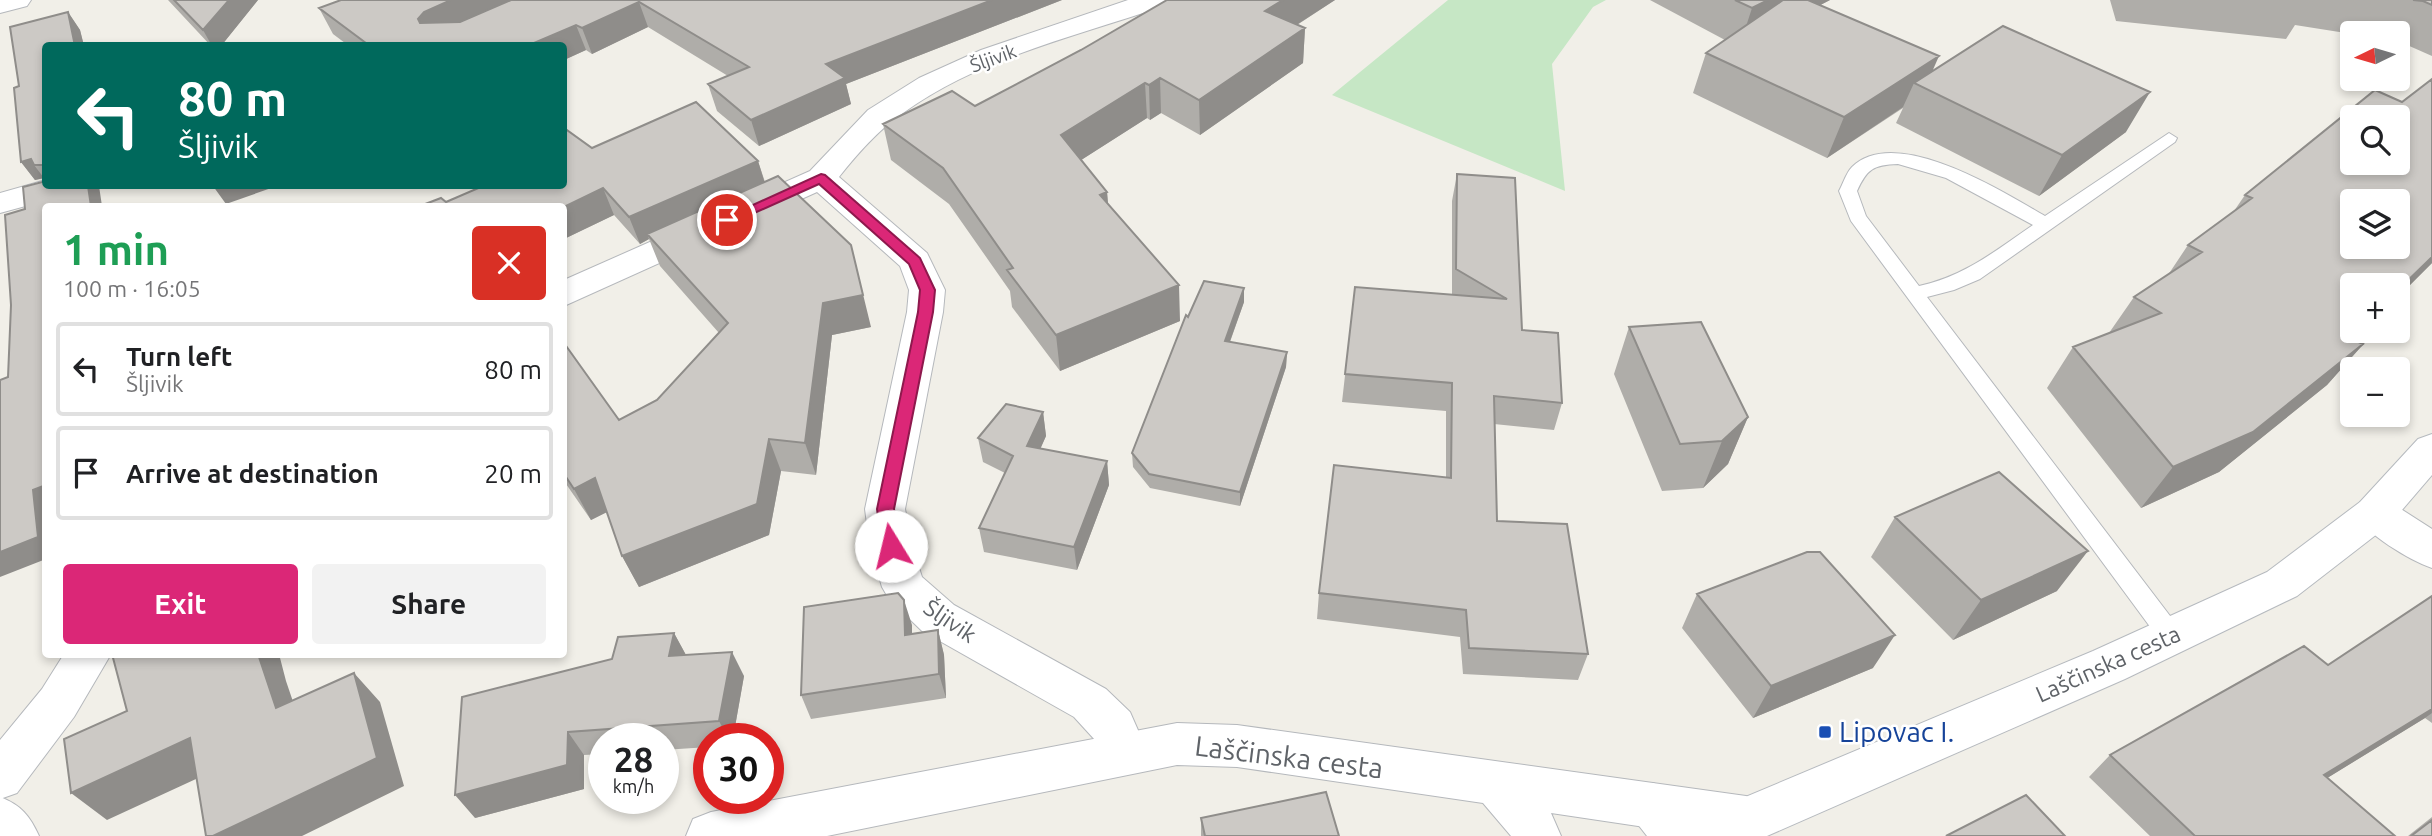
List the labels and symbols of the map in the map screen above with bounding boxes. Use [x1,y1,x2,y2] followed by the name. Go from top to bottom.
[2340,21,2410,91] north arrow
[967,39,1020,76] street label: Šljivik
[697,190,757,250] pin
[854,509,928,583] position arrow
[919,594,981,647] street label: Šljivik
[2032,620,2184,707] street label: Laščinska cesta
[1839,716,1954,747] place label: Lipovac I.
[693,723,784,814] speed limit sign: 30
[1817,724,1833,740] marker: Lipovac I.
[1193,730,1385,783] street label: Laščinska cesta

